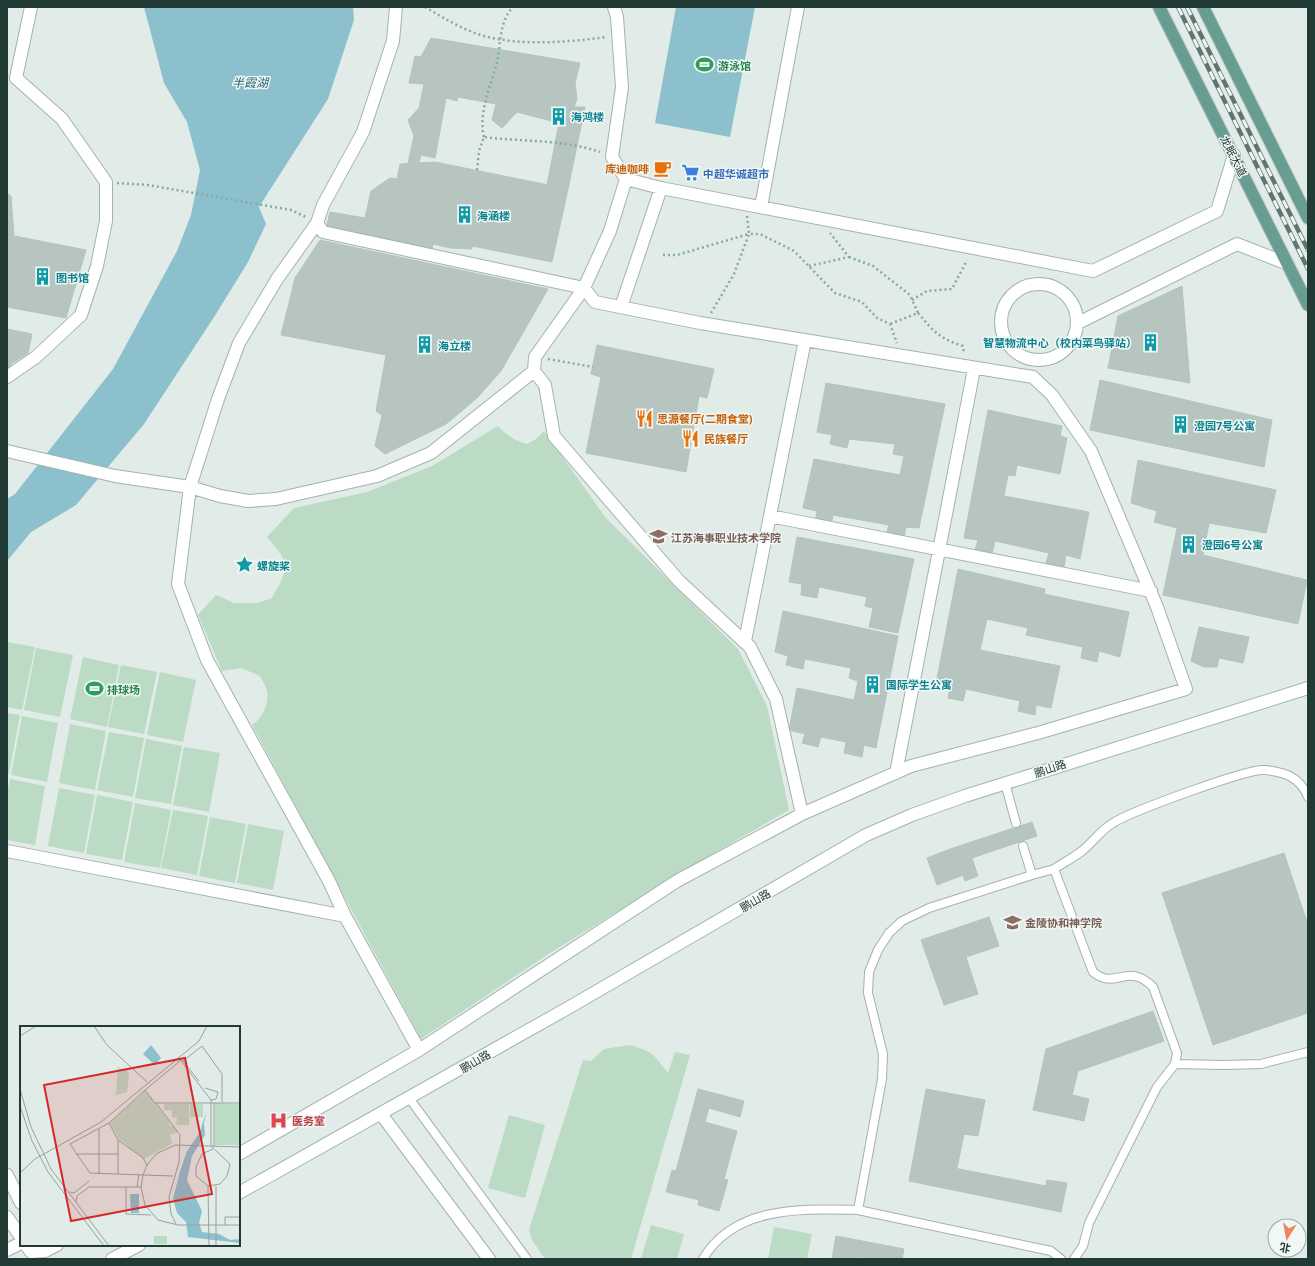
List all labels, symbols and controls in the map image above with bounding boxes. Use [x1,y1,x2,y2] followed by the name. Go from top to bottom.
[695,55,715,75] sports icon: 游泳馆
[718,58,751,73] place label: 游泳馆
[232,74,270,91] water label: 半霞湖
[548,106,568,126] building icon: 海鸿楼
[571,109,604,124] place label: 海鸿楼
[1217,133,1251,179] street label: 龙眠大道
[652,158,672,178] cafe icon: 库迪咖啡
[605,161,649,176] place label: 库迪咖啡
[680,163,700,183] supermarket icon: 中超华诚超市
[703,166,769,181] place label: 中超华诚超市
[454,205,474,225] building icon: 海涵楼
[477,208,510,223] place label: 海涵楼
[33,267,53,287] building icon: 图书馆
[56,270,89,285] place label: 图书馆
[1140,332,1160,352] building icon: 智慧物流中心（校内菜鸟驿站）
[415,335,435,355] building icon: 海立楼
[983,335,1137,350] place label: 智慧物流中心（校内菜鸟驿站）
[438,338,471,353] place label: 海立楼
[634,408,654,428] restaurant icon: 思源餐厅(二期食堂)
[657,411,753,426] place label: 思源餐厅(二期食堂)
[1171,415,1191,435] building icon: 澄园7号公寓
[1194,418,1255,433] place label: 澄园7号公寓
[681,428,701,448] restaurant icon: 民族餐厅
[704,431,748,446] place label: 民族餐厅
[648,527,668,547] school or university icon: 江苏海事职业技术学院
[671,530,781,545] place label: 江苏海事职业技术学院
[1179,534,1199,554] building icon: 澄园6号公寓
[1202,537,1263,552] place label: 澄园6号公寓
[234,555,254,575] place icon: 螺旋桨
[257,558,290,573] place label: 螺旋桨
[863,674,883,694] building icon: 国际学生公寓
[886,677,952,692] place label: 国际学生公寓
[84,679,104,699] sports icon: 排球场
[107,682,140,697] place label: 排球场
[1032,756,1068,780] street label: 鹏山路
[737,885,773,915] street label: 鹏山路
[1002,912,1022,932] school or university icon: 金陵协和神学院
[1025,915,1102,930] place label: 金陵协和神学院
[20,1026,240,1246] inset map
[457,1046,493,1076] street label: 鹏山路
[269,1110,289,1130] hospital icon: 医务室
[292,1113,325,1128] place label: 医务室
[1267,1218,1307,1258] north arrow
[1278,1240,1292,1257] text: 北

